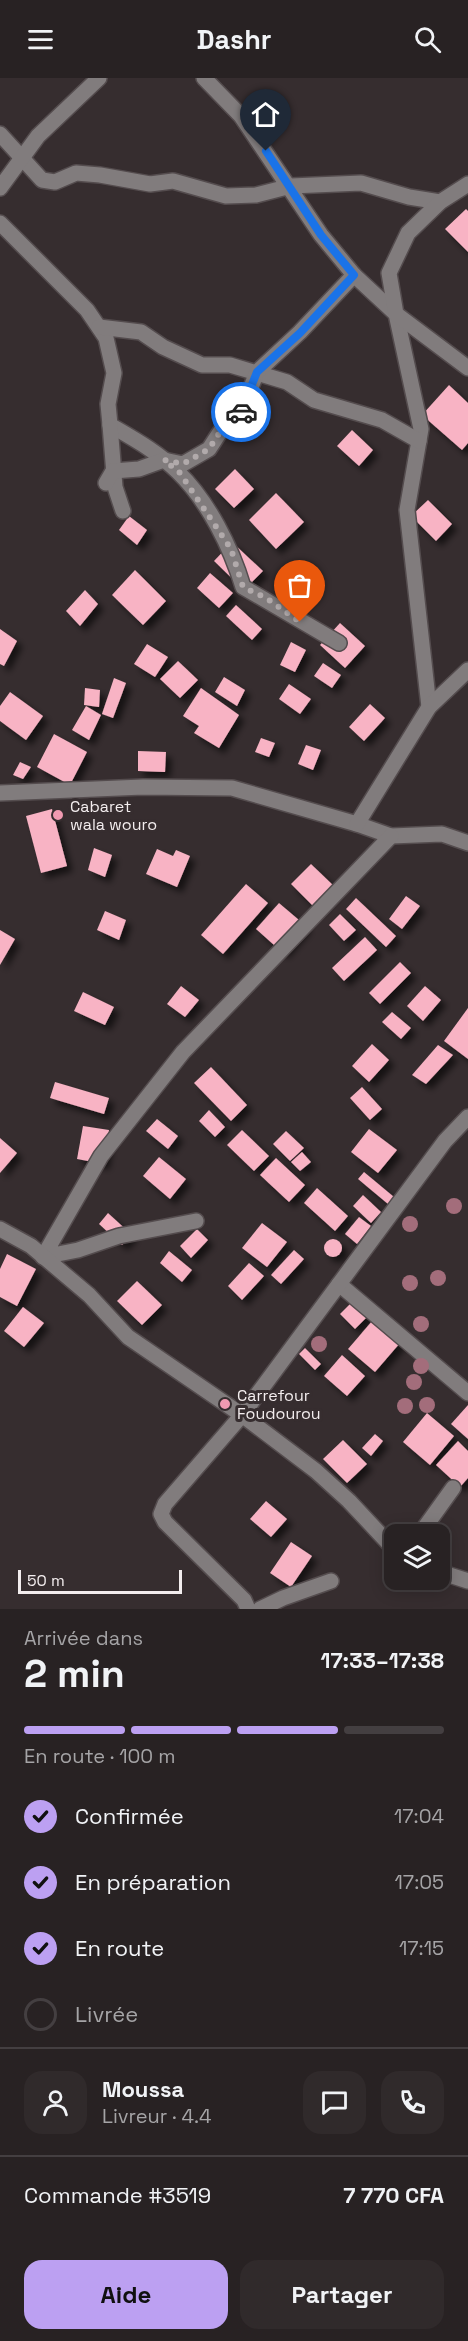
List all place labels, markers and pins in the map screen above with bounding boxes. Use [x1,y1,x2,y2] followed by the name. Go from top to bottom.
[240,89,291,151] pin
[274,560,325,622] pin
[70,796,157,835] place label: Cabaret wala wouro
[51,808,65,822] marker: Cabaret wala wouro
[237,1385,321,1424] place label: Carrefour Foudourou
[218,1397,232,1411] marker: Carrefour Foudourou

